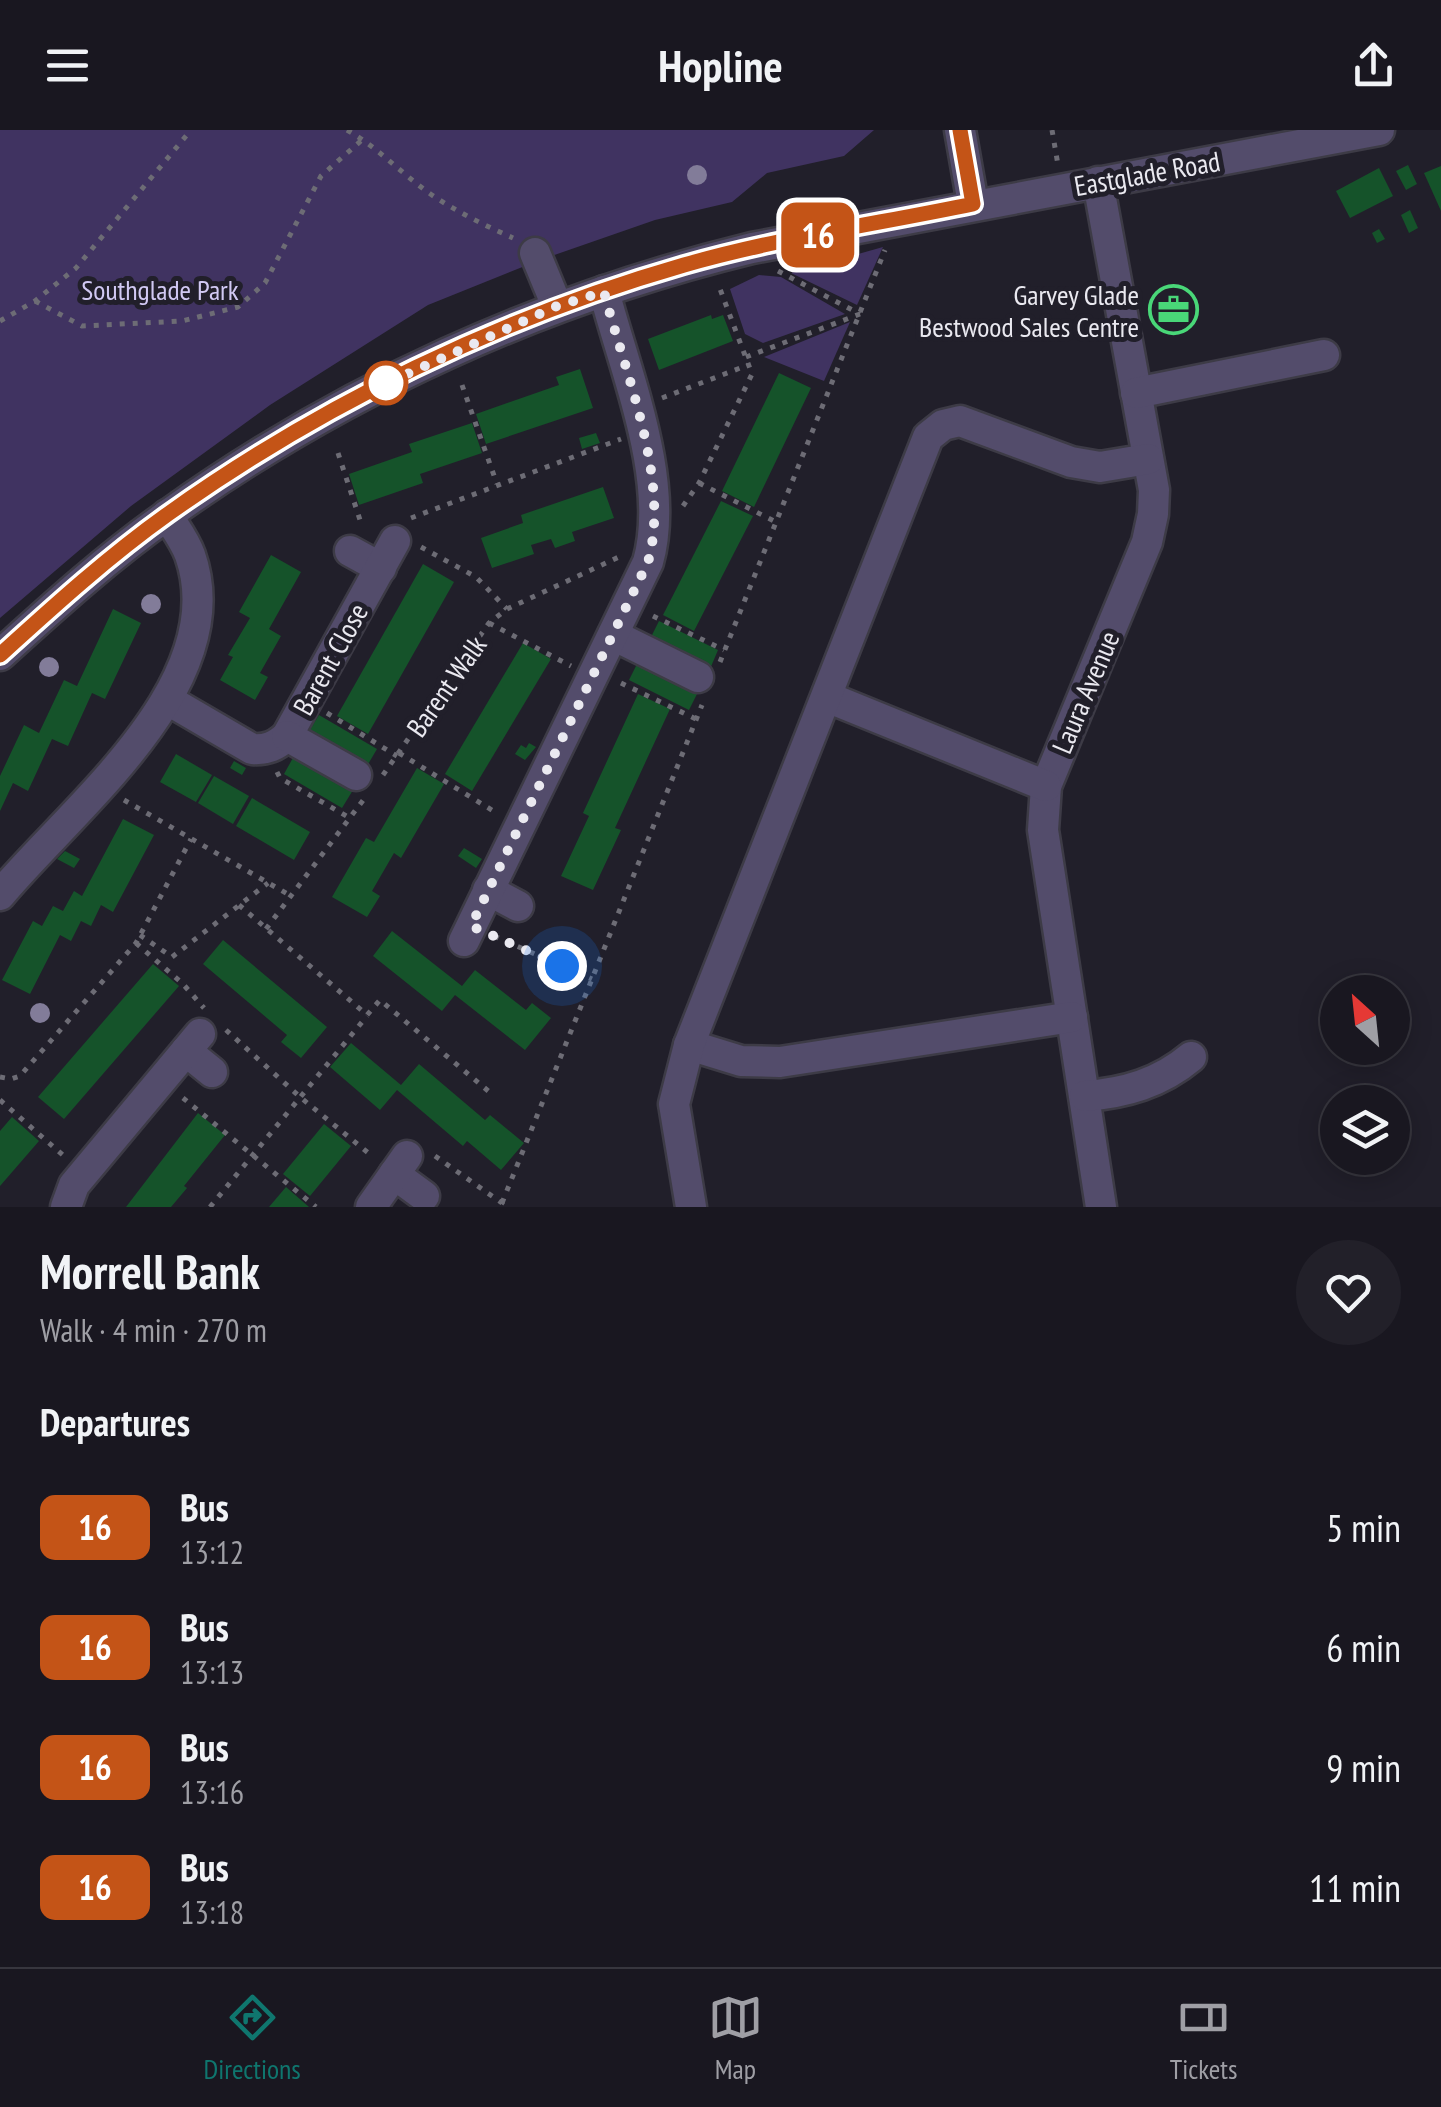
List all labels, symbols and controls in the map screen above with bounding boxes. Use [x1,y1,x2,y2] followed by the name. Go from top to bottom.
[658,36,783,94] text: Hopline
[40,38,95,93] icon: menu
[1346,38,1401,93] icon: share
[1071,142,1223,204] street label: Eastglade Road
[773,202,863,268] line badge: 16
[801,212,835,258] text: 16
[81,271,239,308] park label: Southglade Park
[919,276,1139,345] place label: Garvey Glade Bestwood Sales Centre
[1148,284,1200,336] office icon: Garvey Glade Bestwood Sales Centre
[365,362,407,404] unlabelled marker
[284,597,376,721] street label: Barent Close
[1043,625,1127,759] street label: Laura Avenue
[398,628,494,744] street label: Barent Walk
[537,941,587,991] your location
[1320,975,1410,1065] north arrow
[1320,975,1410,1175] map controls
[1320,1085,1410,1175] button: layers
[40,1240,260,1302] text: Morrell Bank
[1296,1240,1401,1345] button: heart
[40,1309,267,1351] text: Walk · 4 min · 270 m
[40,1397,190,1446] text: Departures
[180,1482,229,1531] text: Bus
[1326,1503,1401,1552] text: 5 min
[78,1504,112,1550] text: 16
[180,1531,244,1573] text: 13:12
[180,1602,229,1651] text: Bus
[1326,1623,1401,1672] text: 6 min
[78,1624,112,1670] text: 16
[180,1651,244,1693] text: 13:13
[180,1722,229,1771] text: Bus
[1326,1743,1401,1792] text: 9 min
[78,1744,112,1790] text: 16
[180,1771,244,1813] text: 13:16
[180,1842,229,1891] text: Bus
[1309,1863,1401,1912] text: 11 min
[78,1864,112,1910] text: 16
[180,1891,244,1933] text: 13:18
[203,1990,301,2087] tab: Directions
[708,1990,763,2087] tab: Map
[1170,1990,1238,2087] tab: Tickets

